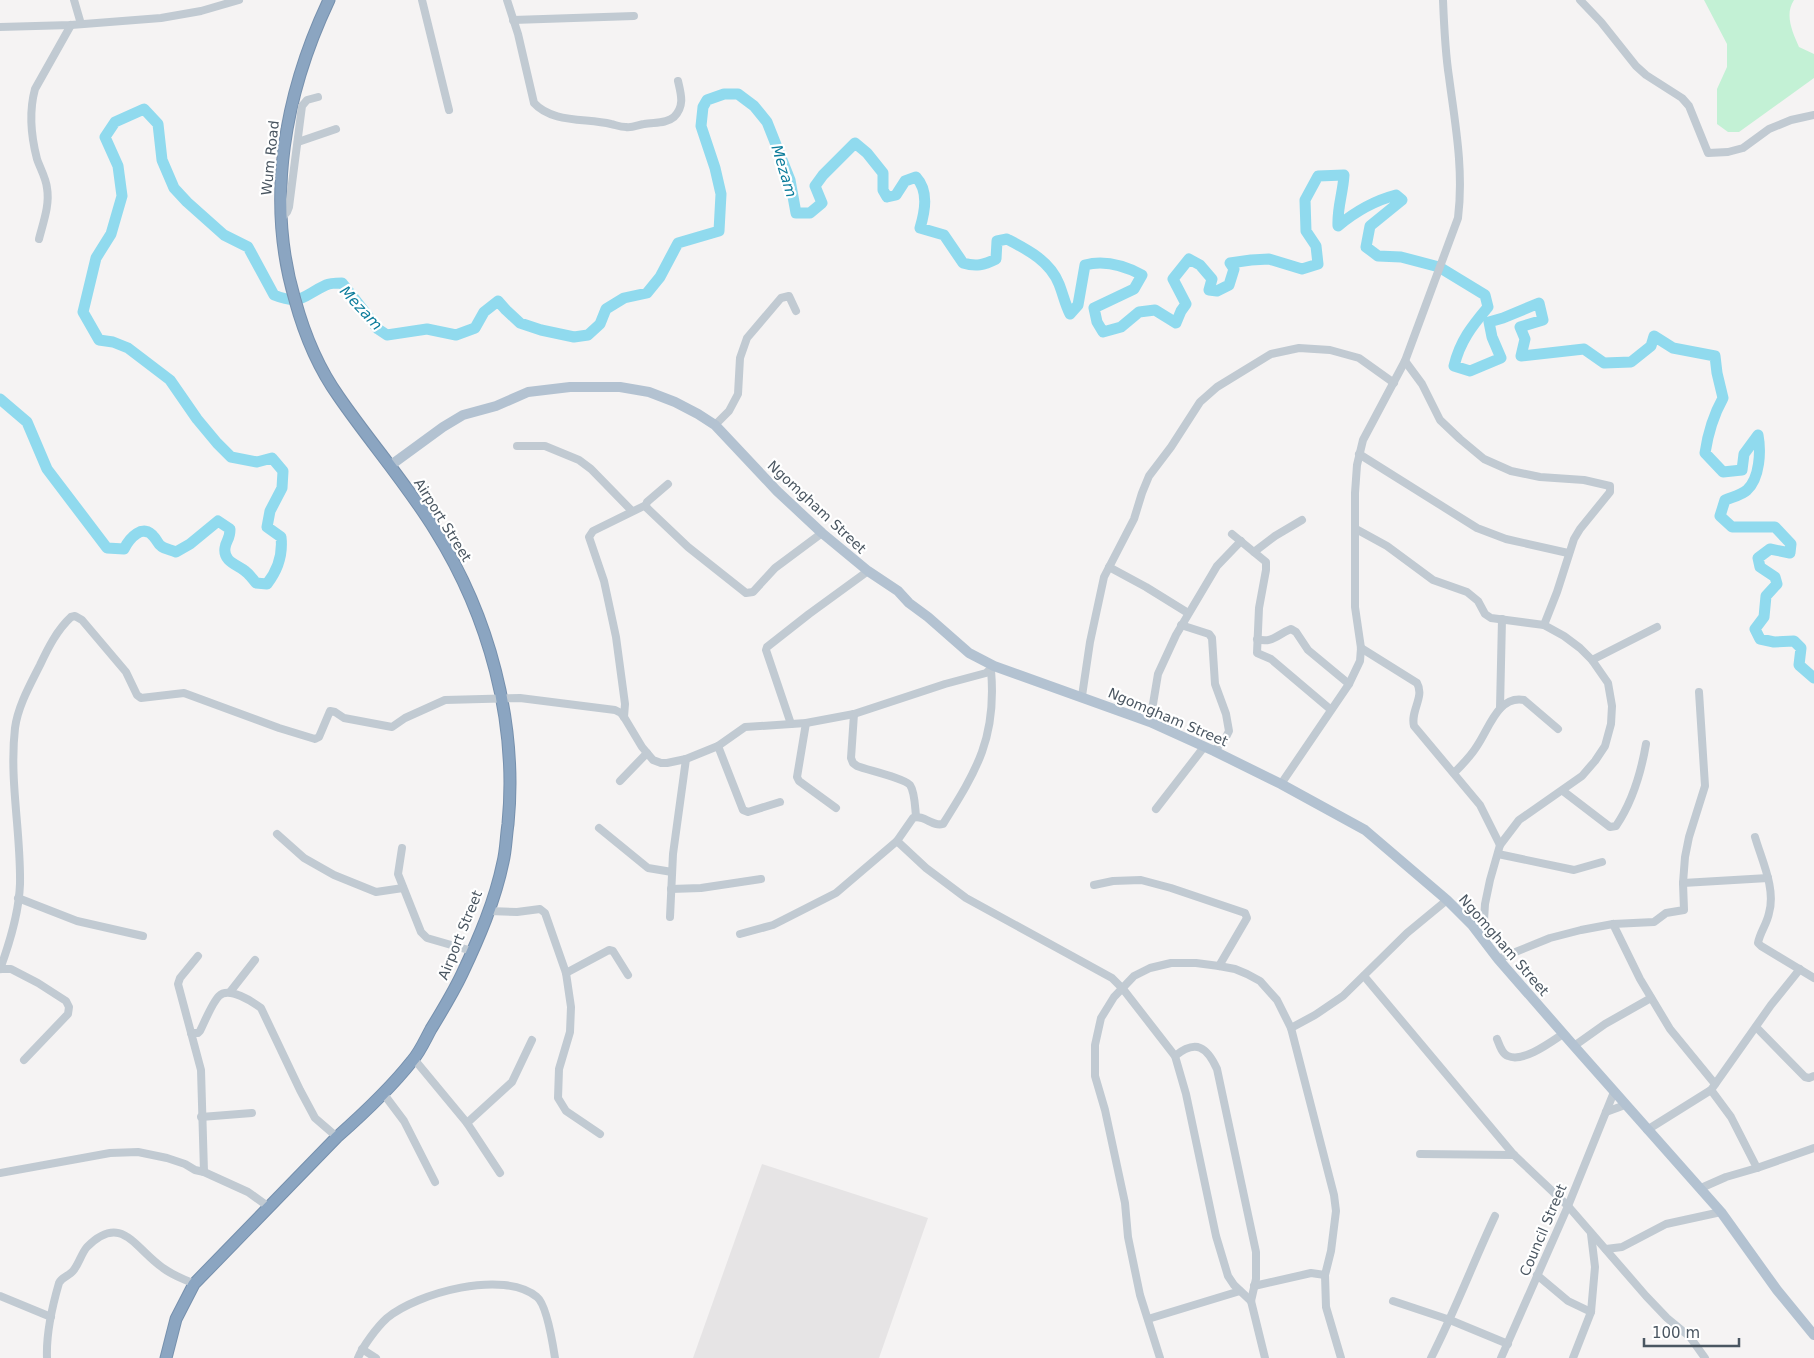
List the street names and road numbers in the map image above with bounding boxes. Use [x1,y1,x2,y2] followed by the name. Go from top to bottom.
[258,120,282,196] street label: Wum Road
[765,457,870,557] street label: Ngomgham Street
[411,476,475,565] street label: Airport Street
[1106,685,1231,750] street label: Ngomgham Street
[435,888,485,982] street label: Airport Street
[1456,891,1553,999] street label: Ngomgham Street
[1516,1181,1570,1278] street label: Council Street

